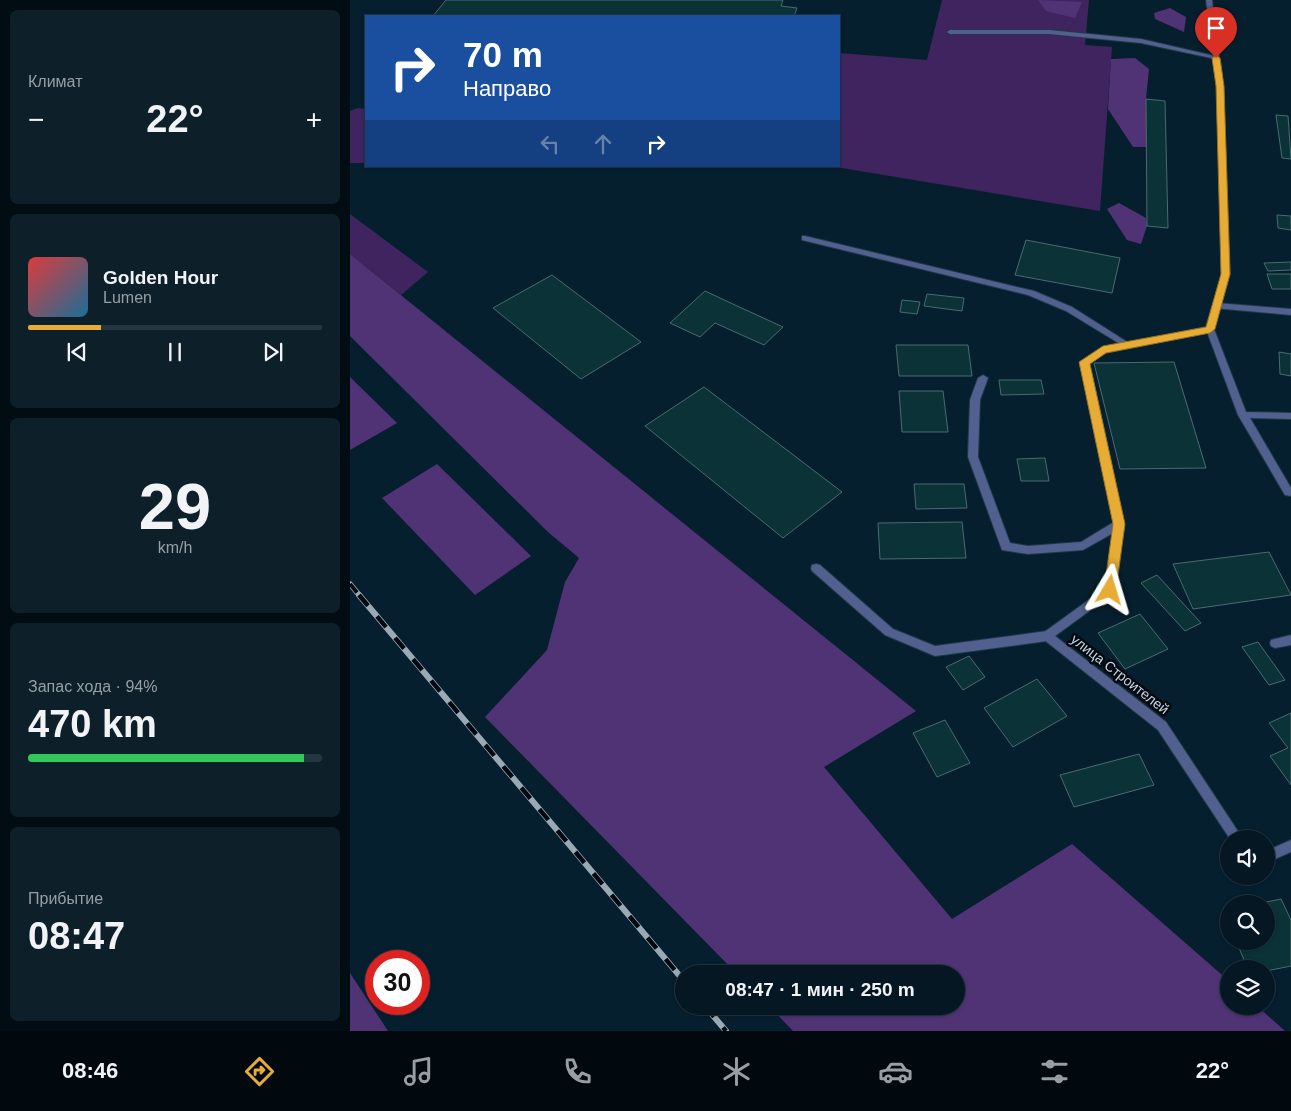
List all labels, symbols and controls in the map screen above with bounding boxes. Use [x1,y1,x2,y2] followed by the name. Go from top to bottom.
[1195,7,1237,58] pin
[1202,14,1230,42] icon: arrive
[380,35,445,100] icon: right
[463,35,543,74] text: 70 m
[28,73,82,90] text: Климат
[463,76,551,101] text: Направо
[146,98,204,140] text: 22°
[28,104,44,135] text: −
[306,104,322,135] text: +
[536,130,564,158] icon: left
[589,130,617,158] icon: ahead
[642,130,670,158] icon: right
[103,267,218,288] text: Golden Hour
[103,289,152,306] text: Lumen
[63,338,91,366] icon: previous
[161,338,189,366] icon: pause
[259,338,287,366] icon: next
[139,470,211,543] text: 29
[158,539,192,556] text: km/h
[1083,563,1135,615] position arrow
[1068,631,1172,717] street label: улица Строителей
[28,678,157,695] text: Запас хода · 94%
[28,703,157,745] text: 470 km
[1220,830,1275,1015] map controls
[1220,830,1275,885] button: sound
[28,890,103,907] text: Прибытие
[1220,895,1275,950] button: search
[28,915,125,957] text: 08:47
[365,950,430,1015] speed limit sign: 30
[1220,960,1275,1015] button: layers
[725,979,915,1000] text: 08:47 · 1 мин · 250 m
[242,1054,277,1089] icon: directions
[401,1054,436,1089] icon: music
[560,1054,595,1089] icon: phone
[719,1054,754,1089] icon: climate
[878,1054,913,1089] icon: car
[1037,1054,1072,1089] icon: filters
[62,1058,118,1083] text: 08:46
[1196,1058,1229,1083] text: 22°

